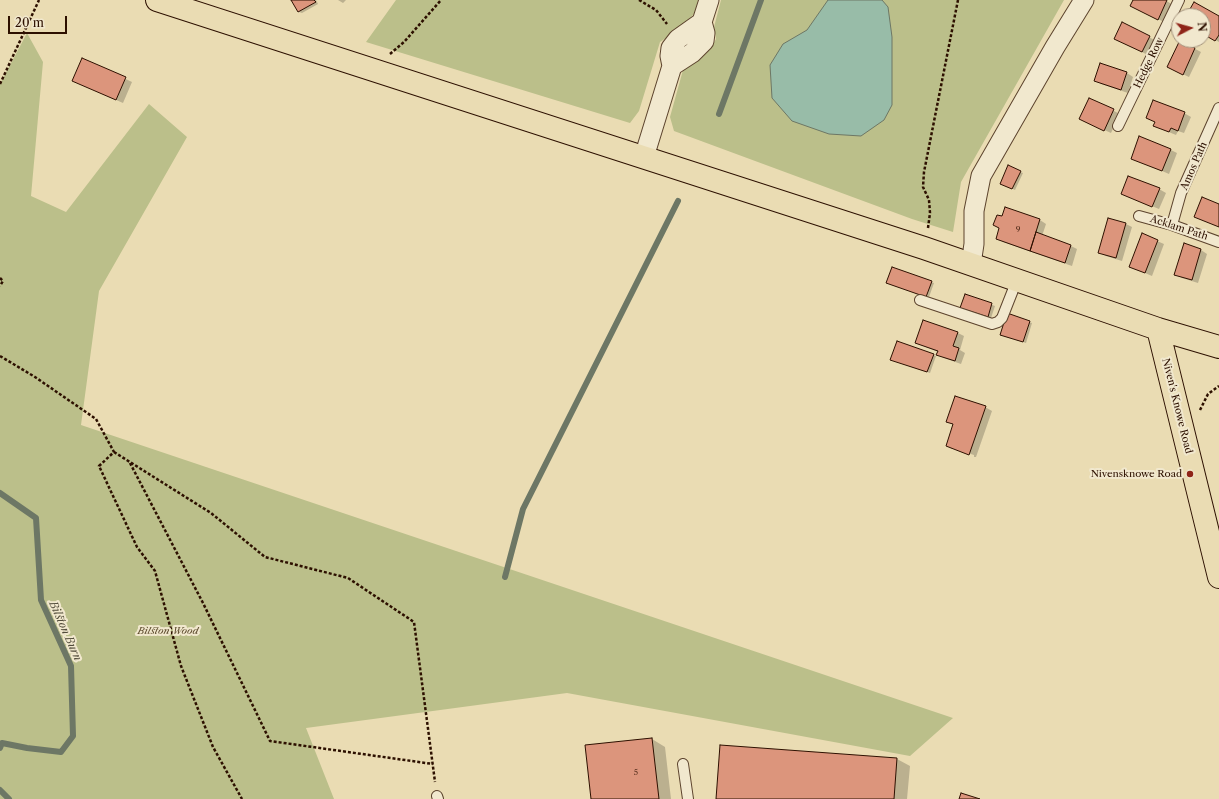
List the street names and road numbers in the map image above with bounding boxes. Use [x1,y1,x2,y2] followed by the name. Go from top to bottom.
[1132,36,1166,90] street label: Hedge Row
[1178,140,1210,192] street label: Amos Path
[1149,213,1209,243] street label: Acklam Path
[1159,357,1195,455] street label: Niven's Knowe Road

